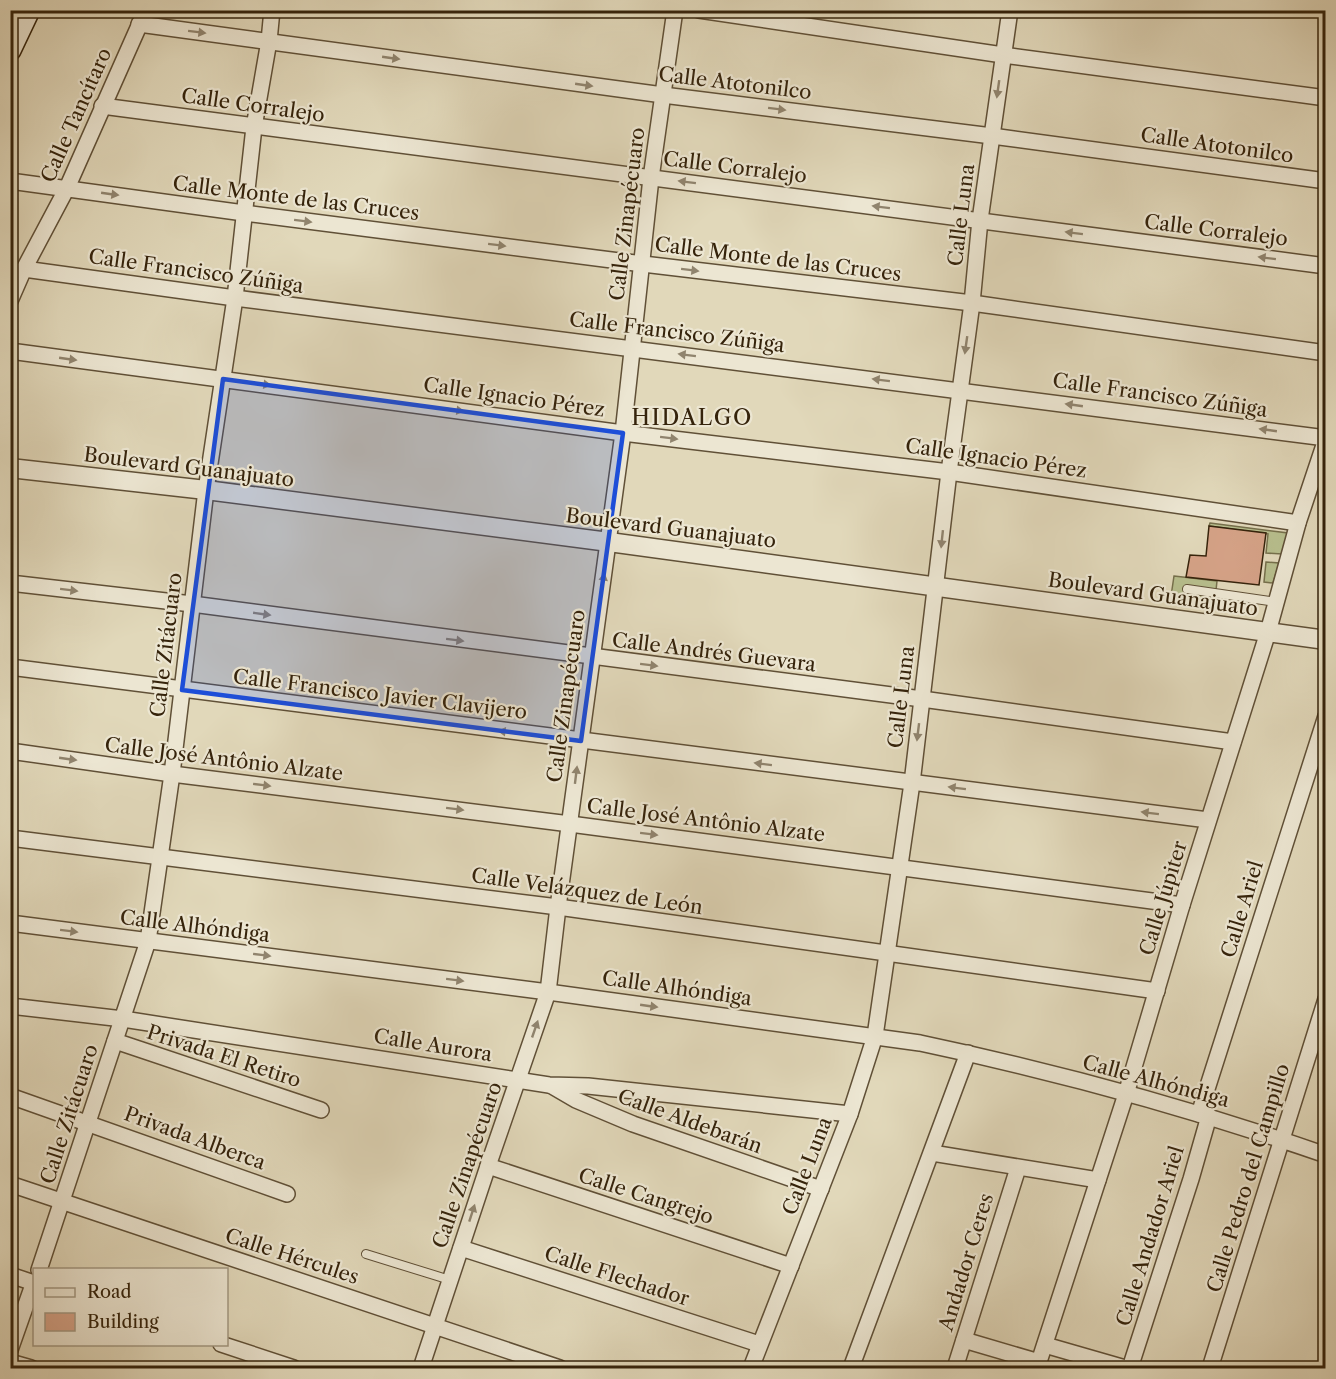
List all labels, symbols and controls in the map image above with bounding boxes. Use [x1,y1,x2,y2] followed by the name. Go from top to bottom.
[188,27,207,37] one-way arrow
[36,44,116,186] street label: Calle Tancítaro
[381,53,400,63] one-way arrow
[657,62,813,104] street label: Calle Atotonilco
[574,80,593,89] one-way arrow
[994,80,1003,99] one-way arrow
[180,83,326,127] street label: Calle Corralejo
[768,105,787,114] one-way arrow
[1139,122,1295,168] street label: Calle Atotonilco
[604,126,650,302] street label: Calle Zinapécuaro
[662,146,808,188] street label: Calle Corralejo
[943,162,979,268] street label: Calle Luna
[171,171,421,225] street label: Calle Monte de las Cruces
[678,178,697,187] one-way arrow
[101,190,120,199] one-way arrow
[871,203,890,212] one-way arrow
[1143,209,1289,251] street label: Calle Corralejo
[294,216,313,225] one-way arrow
[1065,228,1084,237] one-way arrow
[653,232,903,286] street label: Calle Monte de las Cruces
[487,241,506,250] one-way arrow
[87,244,305,298] street label: Calle Francisco Zúñiga
[1258,253,1277,263] one-way arrow
[681,265,700,274] one-way arrow
[568,307,787,357] street label: Calle Francisco Zúñiga
[962,336,971,355] one-way arrow
[678,350,697,360] one-way arrow
[59,354,78,363] one-way arrow
[1051,368,1269,422] street label: Calle Francisco Zúñiga
[422,372,606,422] street label: Calle Ignacio Pérez
[871,375,890,384] one-way arrow
[252,380,271,389] one-way arrow
[1065,400,1084,409] one-way arrow
[631,404,753,431] district label: HIDALGO
[446,406,465,415] one-way arrow
[1258,426,1277,435] one-way arrow
[904,433,1088,483] street label: Calle Ignacio Pérez
[660,434,679,443] one-way arrow
[82,442,296,492] street label: Boulevard Guanajuato
[564,503,778,553] street label: Boulevard Guanajuato
[937,529,947,548] one-way arrow
[1046,567,1260,621] street label: Boulevard Guanajuato
[145,571,187,719] street label: Calle Zitácuaro
[599,572,608,591] one-way arrow
[59,585,78,595] one-way arrow
[542,608,590,784] street label: Calle Zinapécuaro
[253,610,272,619] one-way arrow
[611,628,818,676] street label: Calle Andrés Guevara
[446,635,465,644] one-way arrow
[883,644,919,750] street label: Calle Luna
[639,660,658,669] one-way arrow
[232,664,528,724] street label: Calle Francisco Javier Clavijero
[913,723,923,742] one-way arrow
[498,727,517,736] one-way arrow
[104,732,344,786] street label: Calle José Antônio Alzate
[59,755,78,764] one-way arrow
[754,759,773,769] one-way arrow
[572,765,581,784] one-way arrow
[252,781,271,790] one-way arrow
[947,784,966,793] one-way arrow
[586,793,826,847] street label: Calle José Antônio Alzate
[446,805,465,814] one-way arrow
[1141,808,1160,817] one-way arrow
[639,829,658,839] one-way arrow
[1134,837,1192,958] street label: Calle Júpiter
[1216,858,1268,960] street label: Calle Ariel
[470,863,705,919] street label: Calle Velázquez de León
[119,905,272,947] street label: Calle Alhóndiga
[59,926,78,935] one-way arrow
[253,951,272,960] one-way arrow
[601,966,754,1010] street label: Calle Alhóndiga
[446,976,465,985] one-way arrow
[639,1001,658,1010] one-way arrow
[144,1020,304,1092] street label: Privada El Retiro
[531,1020,541,1038] one-way arrow
[372,1024,494,1066] street label: Calle Aurora
[35,1041,103,1187] street label: Calle Zitácuaro
[1080,1050,1232,1112] street label: Calle Alhóndiga
[1202,1061,1294,1295] street label: Calle Pedro del Campillo
[427,1079,507,1251] street label: Calle Zinapécuaro
[615,1084,766,1158] street label: Calle Aldebarán
[121,1101,269,1175] street label: Privada Alberca
[777,1113,837,1218] street label: Calle Luna
[1111,1143,1189,1329] street label: Calle Andador Ariel
[575,1163,717,1229] street label: Calle Cangrejo
[933,1190,998,1335] street label: Andador Ceres
[468,1204,478,1222] one-way arrow
[222,1223,362,1289] street label: Calle Hércules
[542,1241,693,1311] street label: Calle Flechador
[33,1268,228,1346] legend
[87,1281,132,1303] text: Road
[87,1311,159,1333] text: Building

